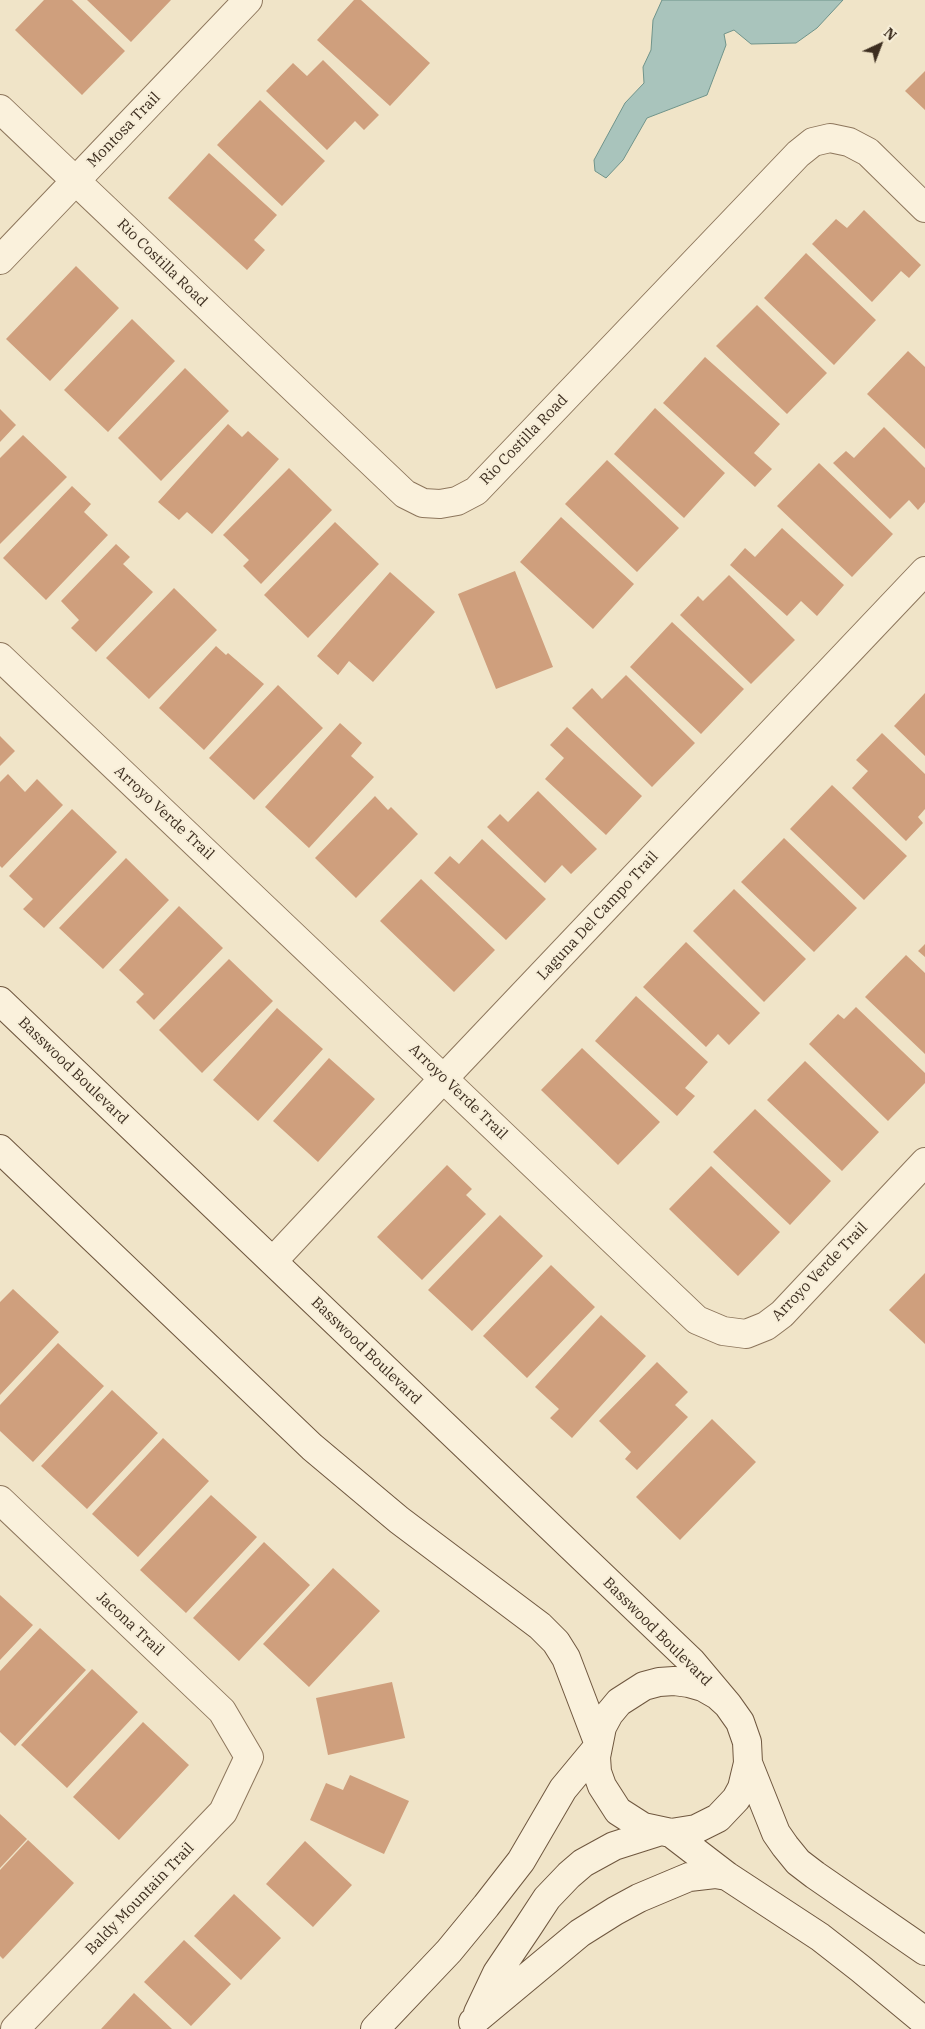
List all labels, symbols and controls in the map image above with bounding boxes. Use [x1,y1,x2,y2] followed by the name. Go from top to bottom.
[855,20,905,70] north arrow
[880,24,900,44] text: N
[84,89,164,171] street label: Montosa Trail
[113,215,211,311] street label: Rio Costilla Road
[476,391,572,489] street label: Rio Costilla Road
[110,762,218,864] street label: Arroyo Verde Trail
[534,848,662,984] street label: Laguna Del Campo Trail
[14,1014,132,1128] street label: Basswood Boulevard
[405,1040,511,1144] street label: Arroyo Verde Trail
[768,1219,872,1325] street label: Arroyo Verde Trail
[307,1294,425,1408] street label: Basswood Boulevard
[599,1574,715,1690] street label: Basswood Boulevard
[92,1588,168,1660] street label: Jacona Trail
[82,1839,198,1959] street label: Baldy Mountain Trail

